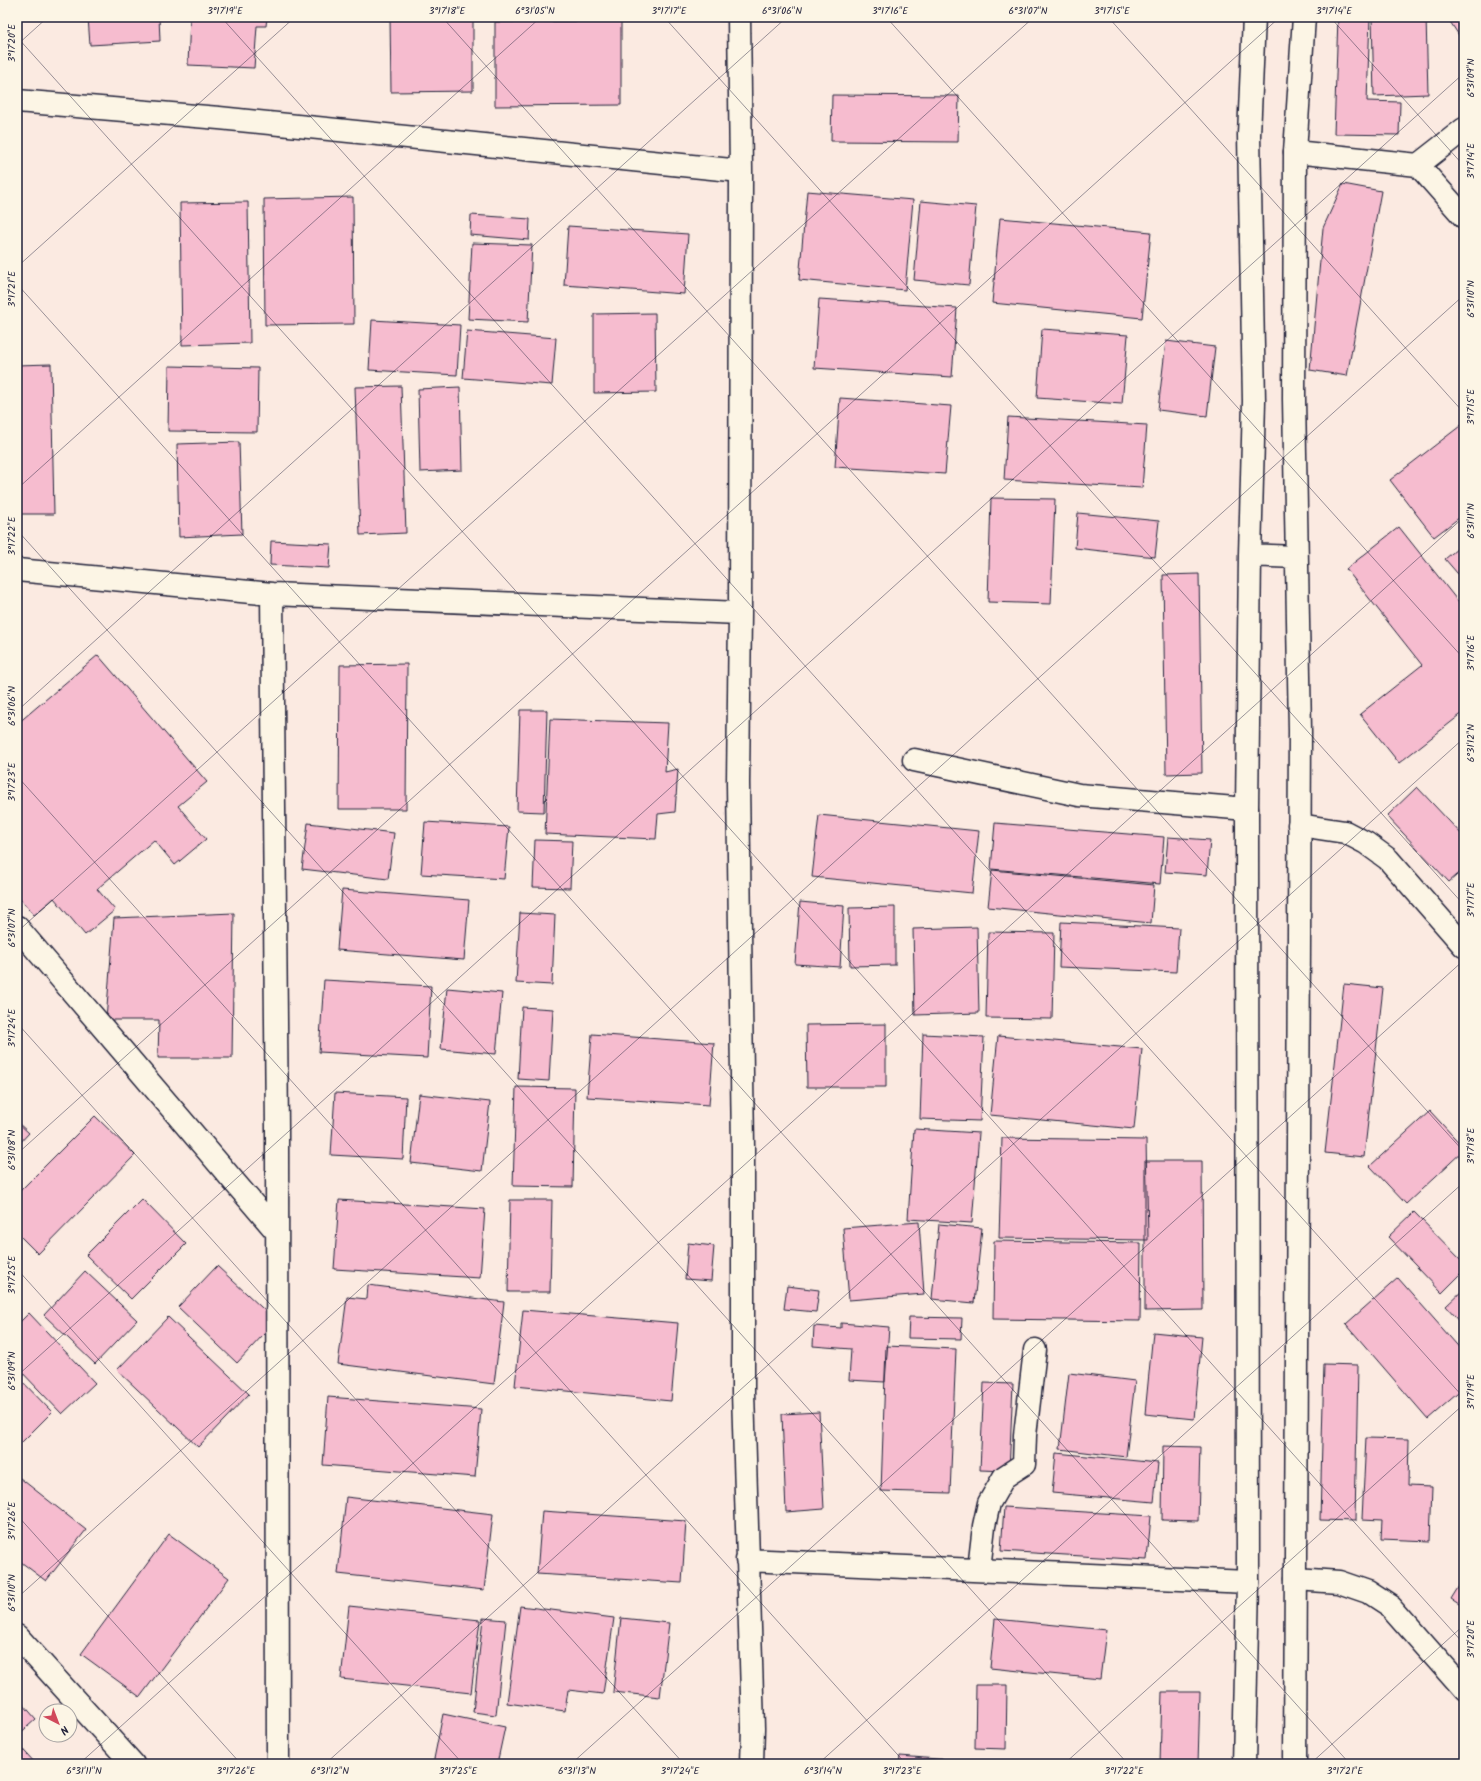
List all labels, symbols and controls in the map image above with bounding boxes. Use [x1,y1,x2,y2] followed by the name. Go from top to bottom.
[207,3,244,19] text: 3°17'19"E
[429,3,466,19] text: 3°17'18"E
[515,3,555,19] text: 6°31'05"N
[651,3,688,19] text: 3°17'17"E
[762,3,802,19] text: 6°31'06"N
[872,3,909,19] text: 3°17'16"E
[1009,3,1048,19] text: 6°31'07"N
[1094,3,1131,19] text: 3°17'15"E
[1316,3,1353,19] text: 3°17'14"E
[4,23,20,62] text: 3°17'20"E
[1463,58,1479,98] text: 6°31'09"N
[1463,142,1479,179] text: 3°17'14"E
[4,270,20,307] text: 3°17'21"E
[1463,280,1479,318] text: 6°31'10"N
[1463,388,1479,425] text: 3°17'15"E
[1463,503,1479,539] text: 6°31'11"N
[4,515,20,556] text: 3°17'22"E
[1463,634,1479,671] text: 3°17'16"E
[4,686,20,726] text: 6°31'06"N
[1463,724,1479,762] text: 6°31'12"N
[4,761,20,801] text: 3°17'23"E
[1463,881,1479,918] text: 3°17'17"E
[4,908,20,947] text: 6°31'07"N
[4,1007,20,1047] text: 3°17'24"E
[1463,1127,1479,1164] text: 3°17'18"E
[4,1130,20,1170] text: 6°31'08"N
[4,1255,20,1294] text: 3°17'25"E
[4,1351,20,1391] text: 6°31'09"N
[1463,1373,1479,1410] text: 3°17'19"E
[4,1500,20,1540] text: 3°17'26"E
[4,1574,20,1612] text: 6°31'10"N
[1463,1619,1479,1658] text: 3°17'20"E
[38,1703,78,1743] north arrow
[55,1721,73,1739] text: N
[66,1763,102,1779] text: 6°31'11"N
[217,1763,257,1779] text: 3°17'26"E
[311,1763,349,1779] text: 6°31'12"N
[439,1763,478,1779] text: 3°17'25"E
[558,1763,596,1779] text: 6°31'13"N
[661,1763,701,1779] text: 3°17'24"E
[804,1763,842,1779] text: 6°31'14"N
[883,1763,923,1779] text: 3°17'23"E
[1104,1763,1145,1779] text: 3°17'22"E
[1327,1763,1364,1779] text: 3°17'21"E

